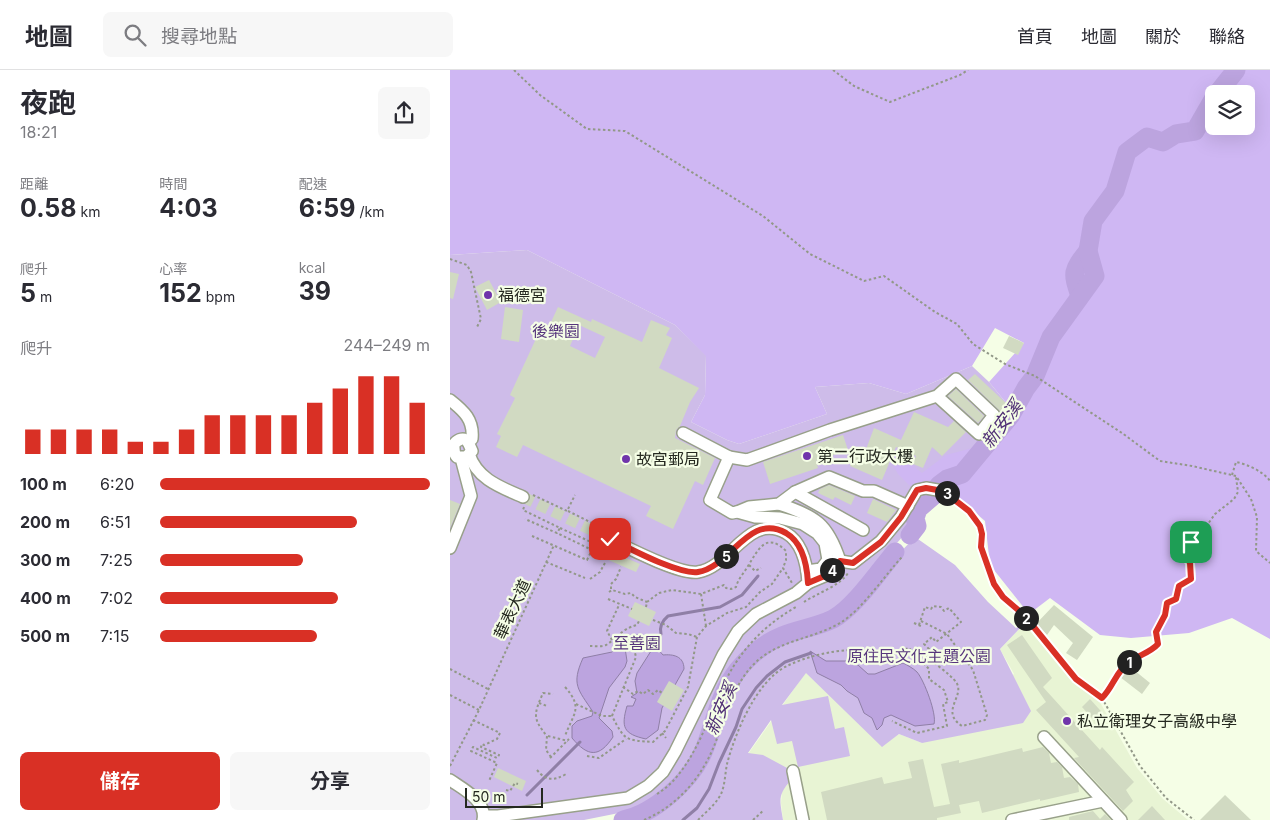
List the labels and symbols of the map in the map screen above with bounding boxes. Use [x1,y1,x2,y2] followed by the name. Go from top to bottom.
[498,285,546,305] place label: 福德宮
[482,289,494,301] marker: 福德宮
[532,321,580,341] park label: 後樂園
[977,393,1028,452] water label: 新安溪
[817,446,913,466] place label: 第二行政大樓
[636,449,700,469] place label: 故宮郵局
[801,450,813,462] marker: 第二行政大樓
[620,453,632,465] marker: 故宮郵局
[934,480,960,506] pin: 3
[589,518,631,560] pin
[1170,521,1212,563] pin
[714,544,738,568] pin: 5
[820,558,844,582] pin: 4
[489,576,535,642] street label: 華表大道
[1014,606,1038,630] pin: 2
[613,633,661,653] park label: 至善園
[847,646,991,666] park label: 原住民文化主題公園
[1116,650,1142,674] pin: 1
[700,677,742,738] water label: 新安溪
[1077,711,1237,731] place label: 私立衛理女子高級中學
[1061,715,1073,727] marker: 私立衛理女子高級中學
[465,785,542,808] scale bar

